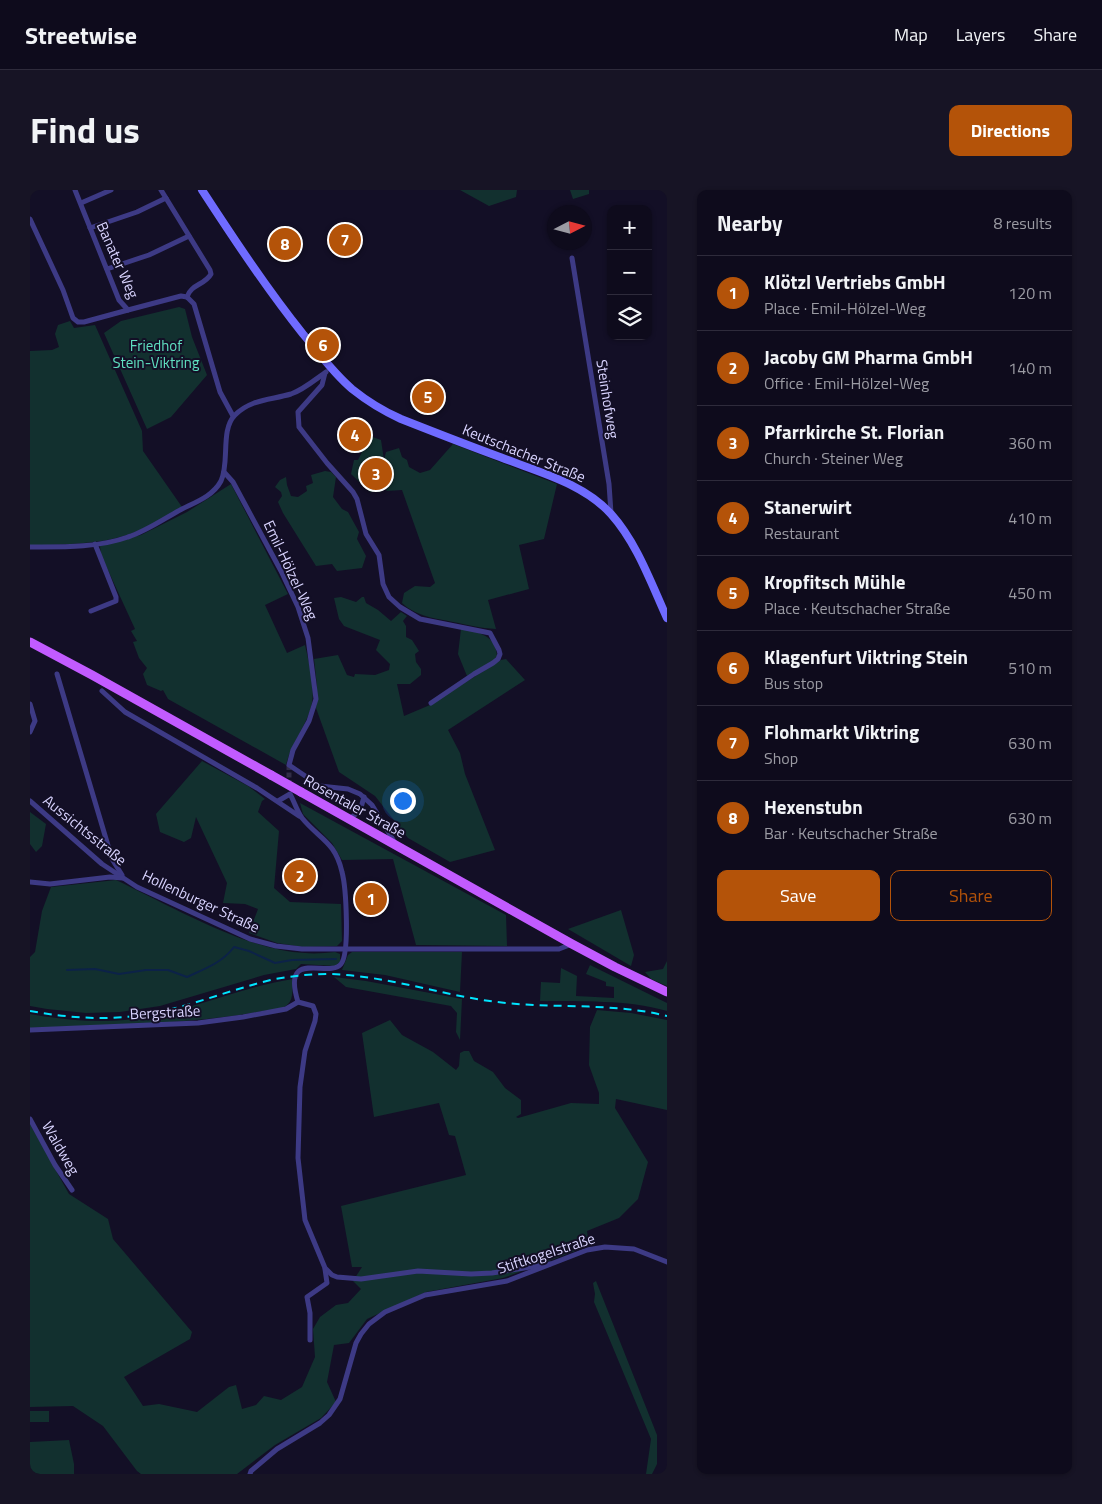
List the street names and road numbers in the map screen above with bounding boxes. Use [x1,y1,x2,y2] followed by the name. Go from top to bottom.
[91,218,145,302] street label: Banater Weg
[590,358,626,440] street label: Steinhofweg
[459,418,589,488] street label: Keutschacher Straße
[258,516,324,624] street label: Emil-Hölzel-Weg
[300,768,410,844] street label: Rosentaler Straße
[38,789,132,871] street label: Aussichtsstraße
[138,864,264,938] street label: Hollenburger Straße
[129,999,201,1025] street label: Bergstraße
[36,1117,86,1179] street label: Waldweg
[494,1226,598,1280] street label: Stiftkogelstraße

